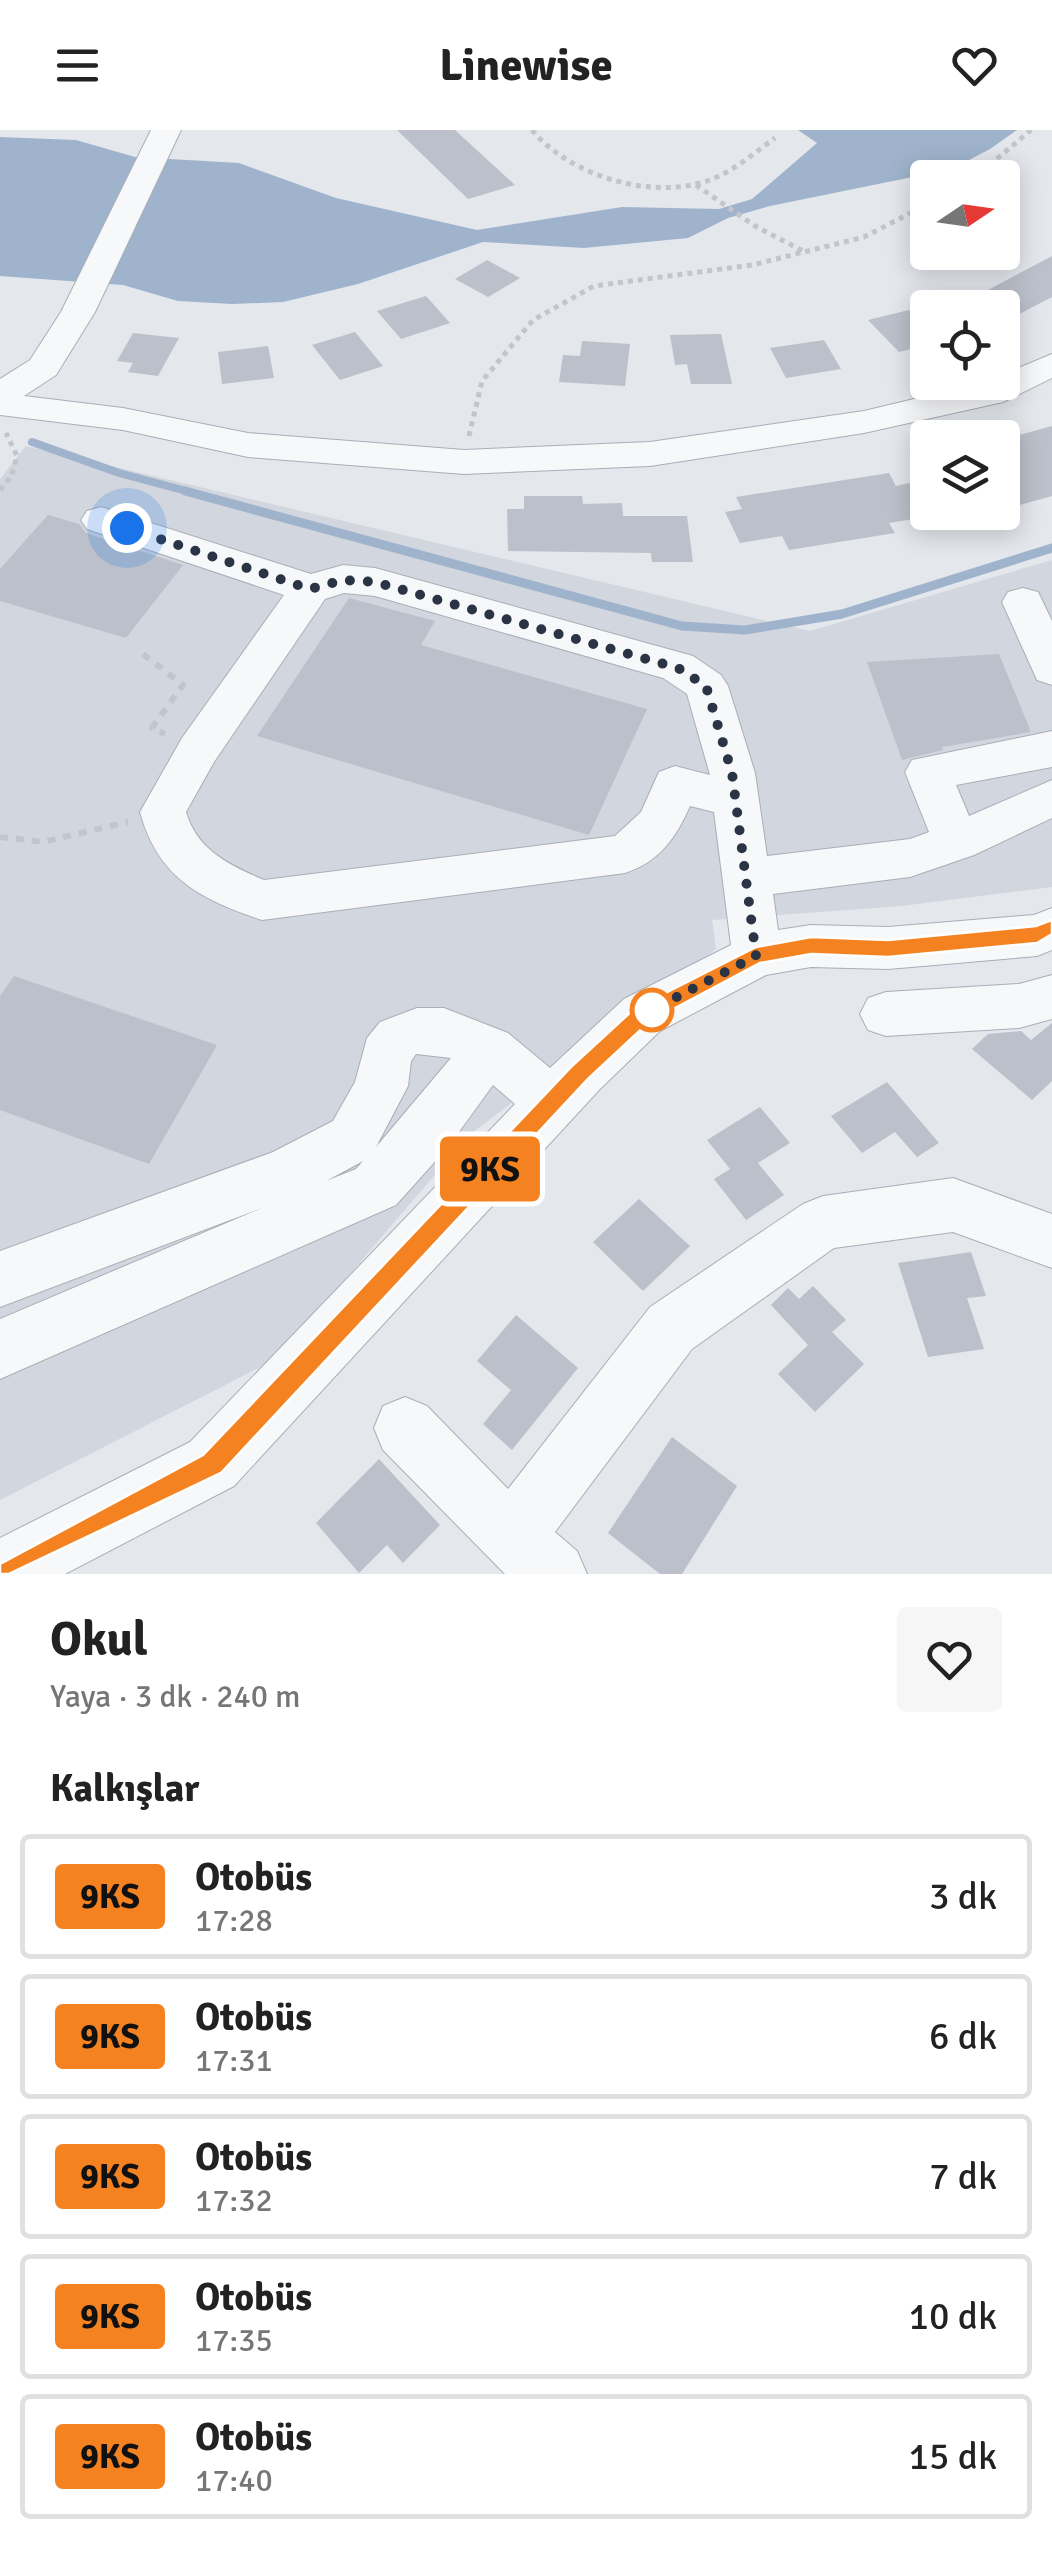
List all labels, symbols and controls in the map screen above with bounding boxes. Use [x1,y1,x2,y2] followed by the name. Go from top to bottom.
[50,38,105,93] icon: menu
[439,38,613,93] text: Linewise
[947,38,1002,93] icon: heart
[910,160,1020,270] north arrow
[910,160,1020,530] map controls
[910,290,1020,400] button: locate
[910,420,1020,530] button: layers
[102,503,152,553] your location
[631,989,673,1031] unlabelled marker
[432,1136,548,1202] line badge: 9KS
[460,1148,520,1191] text: 9KS
[897,1607,1002,1712] button: heart
[50,1610,148,1669] text: Okul
[50,1677,301,1716] text: Yaya · 3 dk · 240 m
[50,1765,199,1812] text: Kalkışlar
[195,1854,312,1901] text: Otobüs
[929,1873,997,1920] text: 3 dk
[80,1875,140,1918] text: 9KS
[195,1901,273,1940] text: 17:28
[195,1994,312,2041] text: Otobüs
[929,2013,997,2060] text: 6 dk
[80,2015,140,2058] text: 9KS
[195,2041,273,2080] text: 17:31
[195,2134,312,2181] text: Otobüs
[929,2153,997,2200] text: 7 dk
[80,2155,140,2198] text: 9KS
[195,2181,273,2220] text: 17:32
[195,2274,312,2321] text: Otobüs
[908,2293,997,2340] text: 10 dk
[80,2295,140,2338] text: 9KS
[195,2321,273,2360] text: 17:35
[195,2414,312,2461] text: Otobüs
[908,2433,997,2480] text: 15 dk
[80,2435,140,2478] text: 9KS
[195,2461,273,2500] text: 17:40

